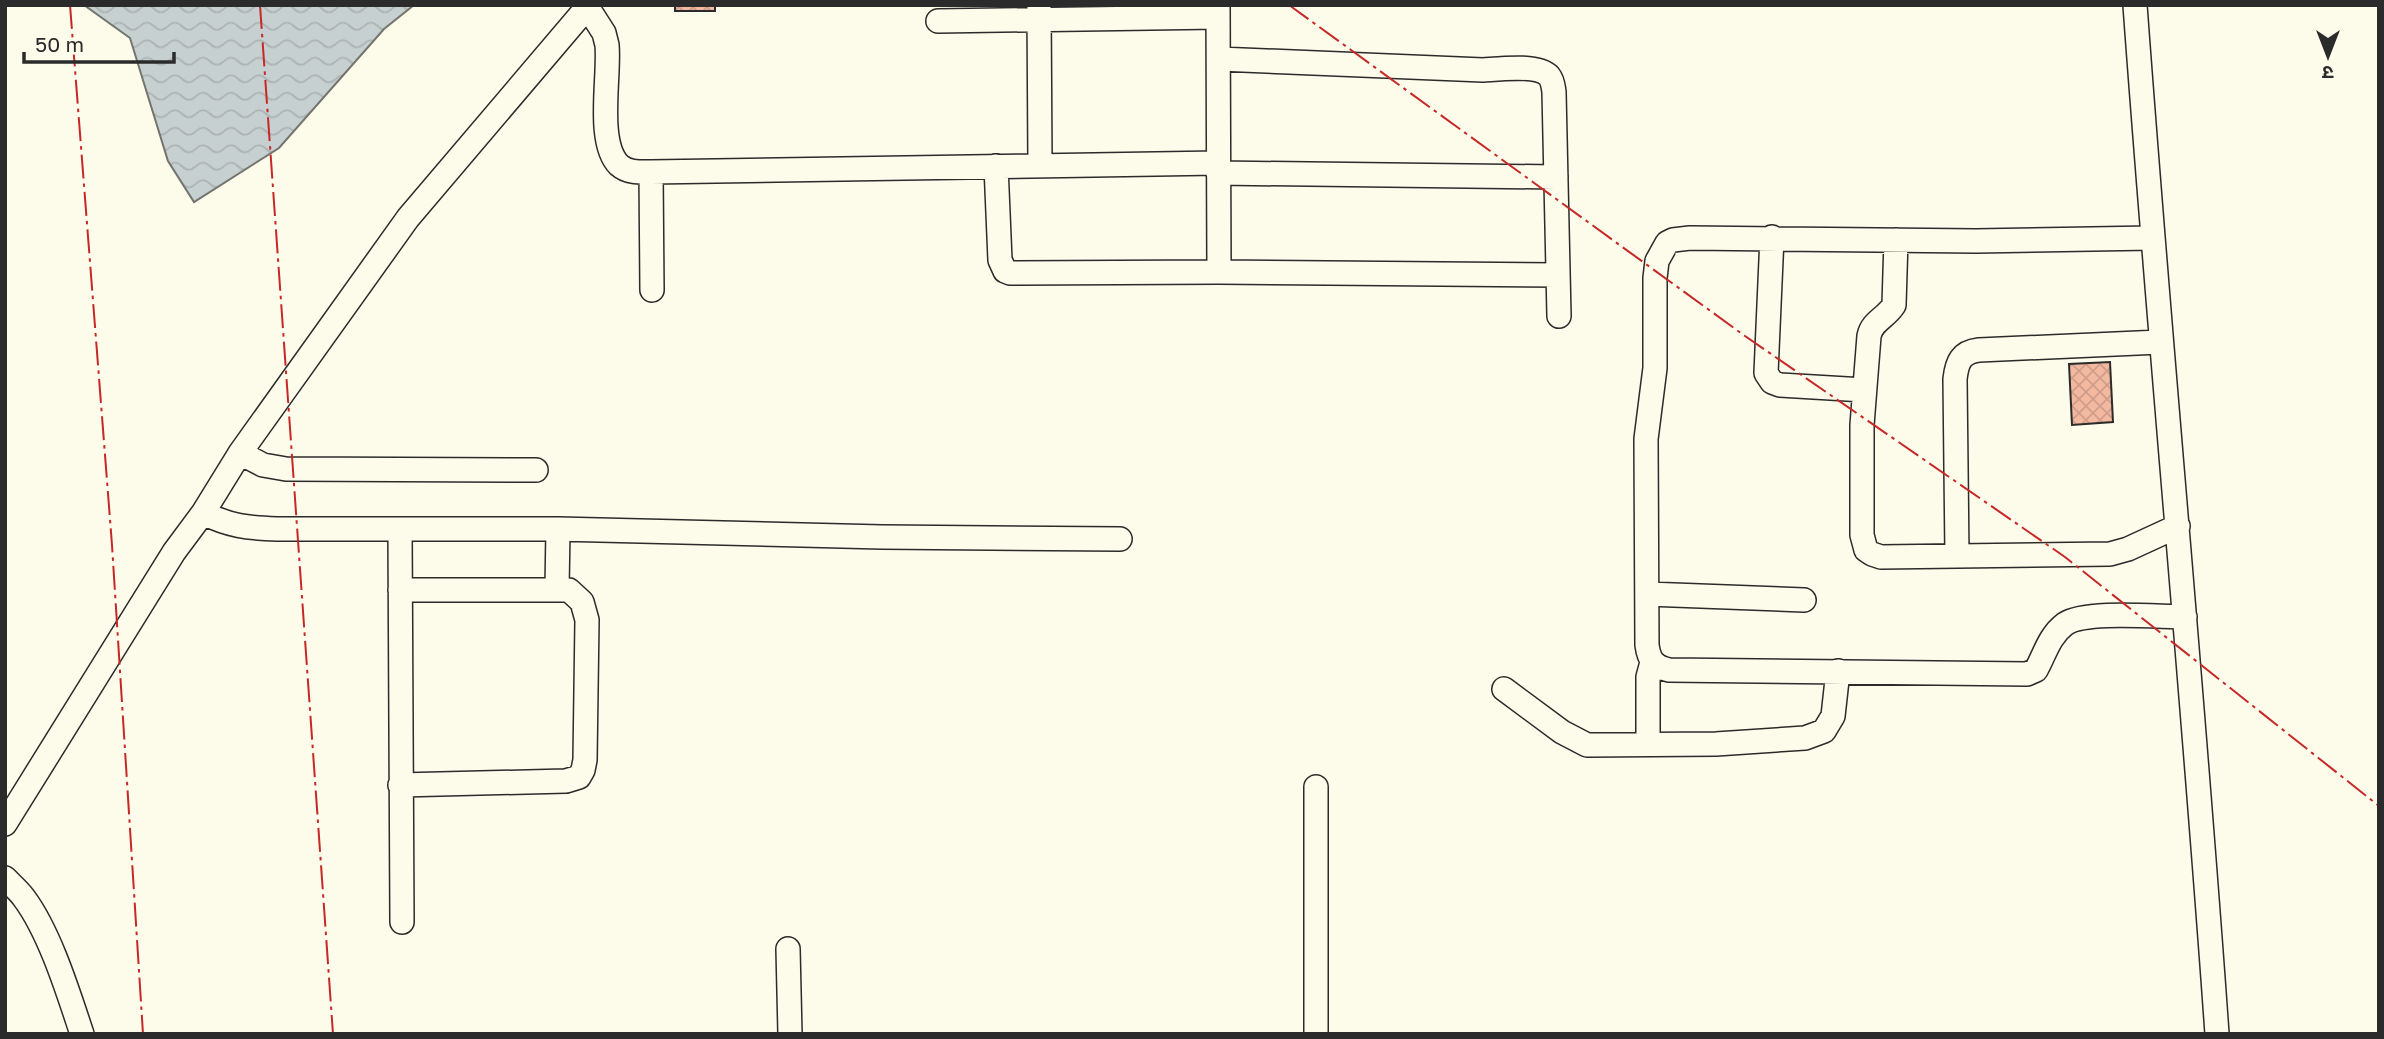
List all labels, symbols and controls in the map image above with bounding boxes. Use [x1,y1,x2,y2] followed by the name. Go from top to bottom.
[24,21,175,65] scale bar
[2293,21,2363,91] north arrow
[35,31,84,57] text: 50 m
[2322,62,2334,85] text: उ

